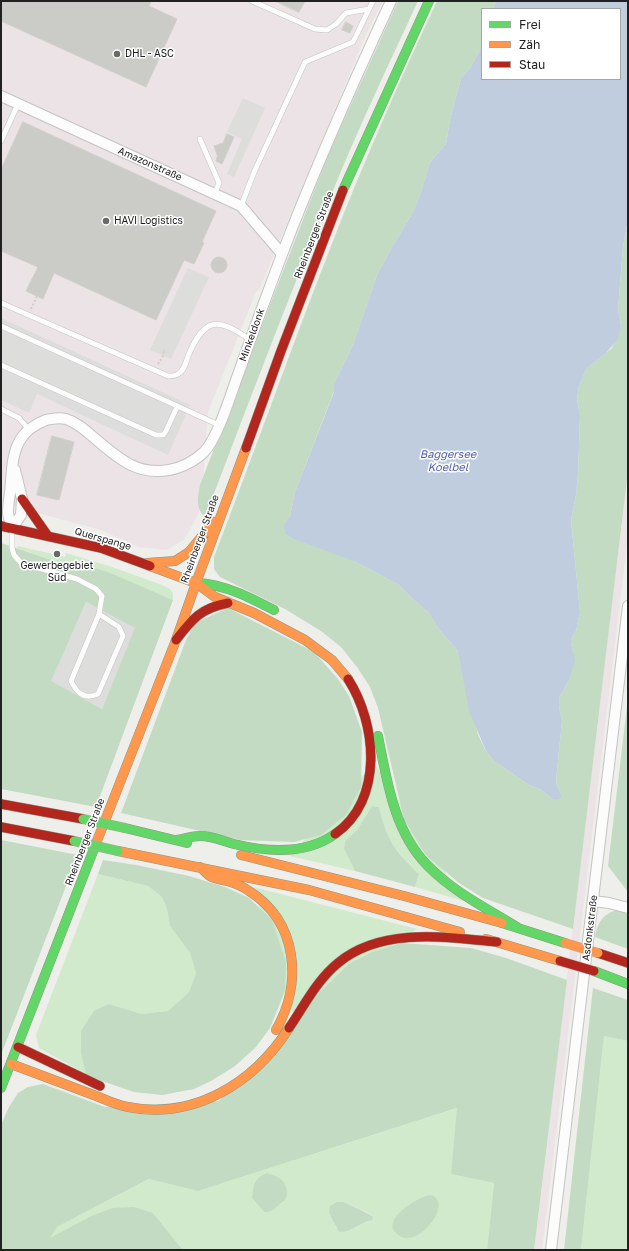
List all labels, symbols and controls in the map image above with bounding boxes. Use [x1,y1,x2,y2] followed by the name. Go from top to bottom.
[481,8,621,80] legend
[519,17,541,32] text: Frei
[519,37,540,52] text: Zäh
[125,48,174,60] place label: DHL - ASC
[112,49,122,59] marker: DHL - ASC
[519,57,545,72] text: Stau
[116,145,184,183] street label: Amazonstraße
[292,189,336,281] street label: Rheinberger Straße
[114,215,183,227] place label: HAVI Logistics
[101,216,111,226] marker: HAVI Logistics
[237,307,267,363] street label: Minkeldonk
[420,448,476,474] water label: Baggersee Koelbel
[178,493,222,585] street label: Rheinberger Straße
[73,525,133,553] street label: Querspange
[52,549,62,559] marker: Gewerbegebiet Süd
[21,560,93,584] place label: Gewerbegebiet Süd
[63,796,107,888] street label: Rheinberger Straße
[580,894,600,962] street label: Asdonkstraße

